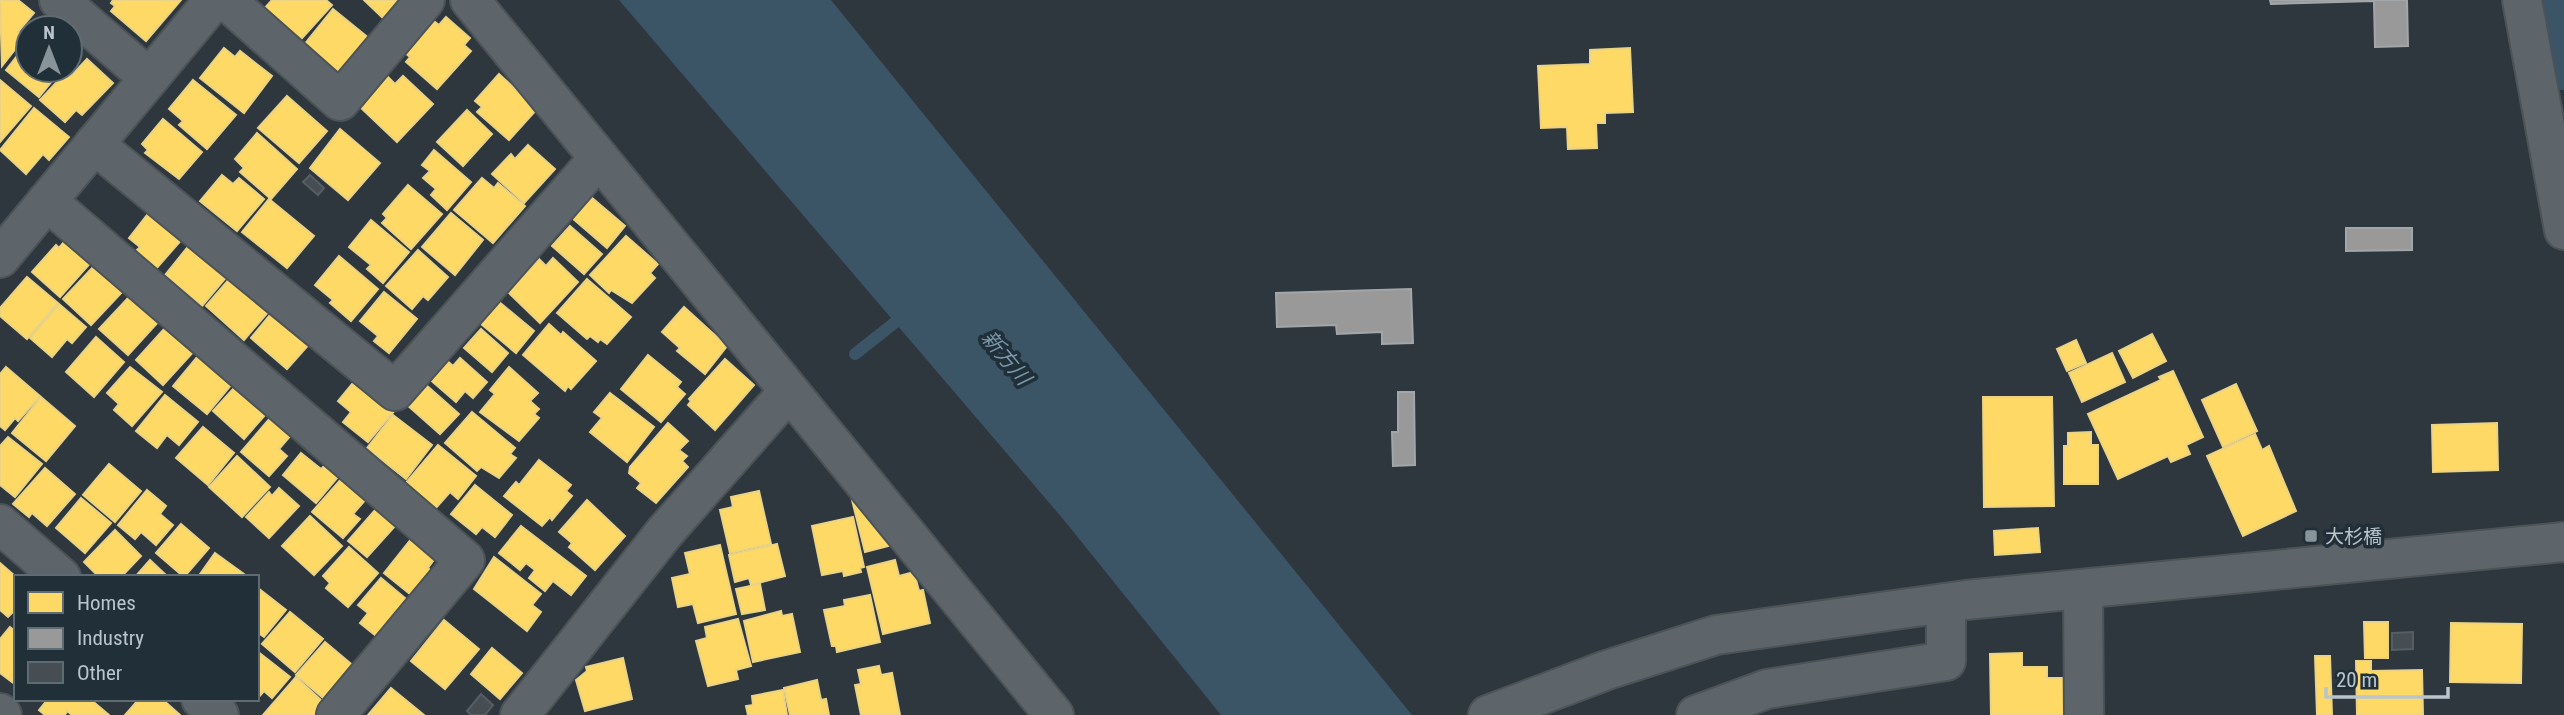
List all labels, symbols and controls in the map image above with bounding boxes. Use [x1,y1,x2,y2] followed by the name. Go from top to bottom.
[14,14,84,84] north arrow
[43,21,55,44] text: N
[977,326,1037,391] water label: 新方川
[2325,525,2382,548] place label: 大杉橋
[2303,528,2319,544] marker: 大杉橋
[14,575,259,701] legend
[77,591,136,615] text: Homes
[77,626,144,650] text: Industry
[2326,656,2448,700] scale bar
[77,661,122,685] text: Other
[2336,668,2377,692] text: 20 m

